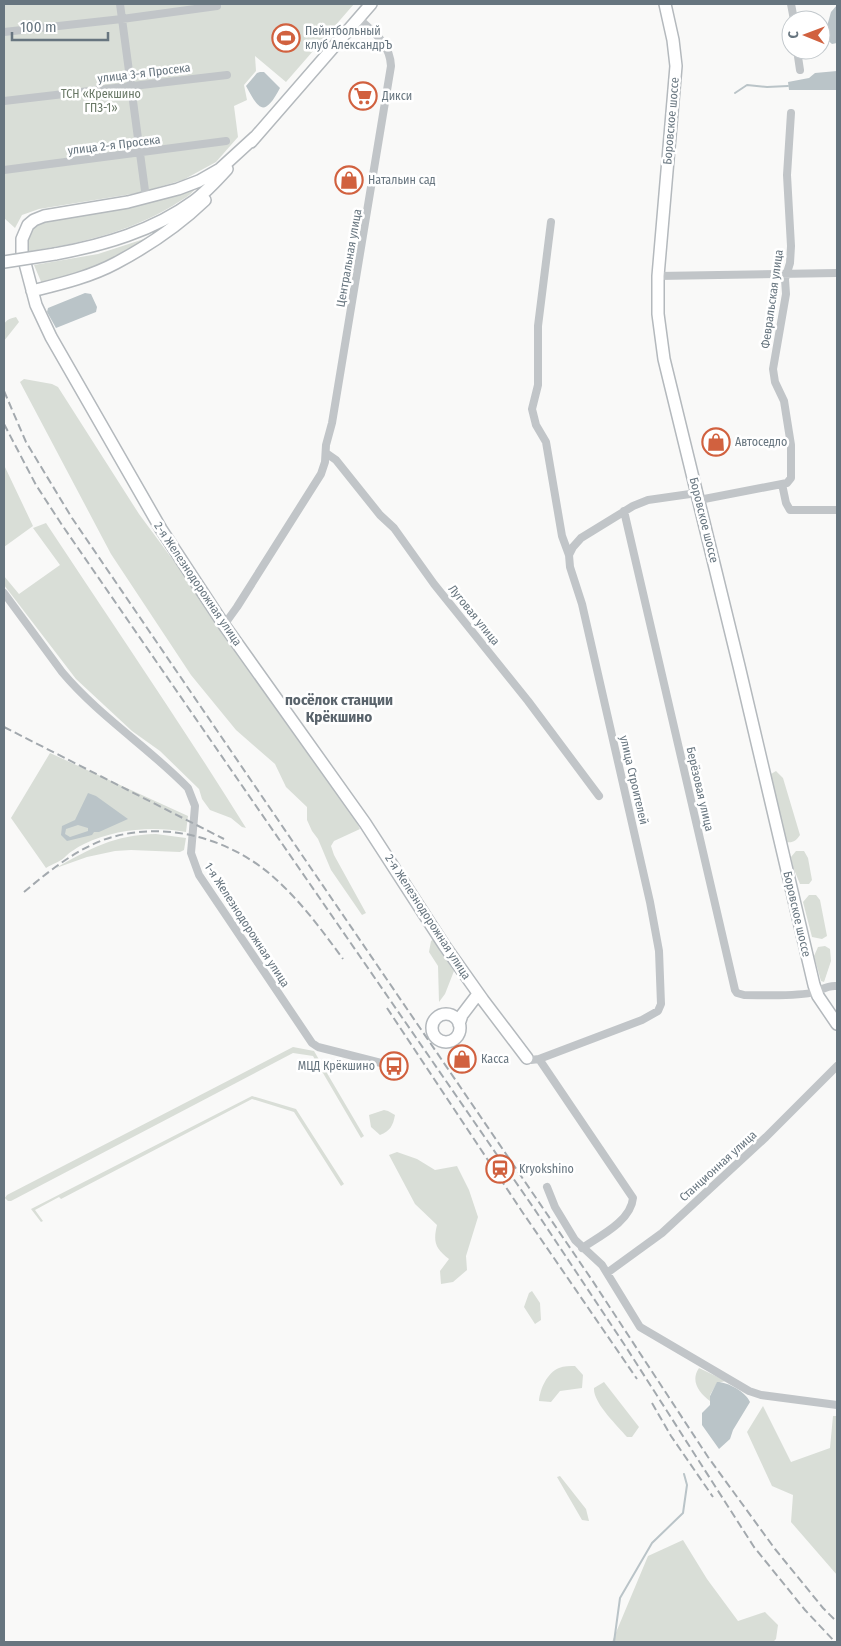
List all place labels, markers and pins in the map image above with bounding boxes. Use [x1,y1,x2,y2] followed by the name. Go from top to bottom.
[271,23,301,53] sports icon: Пейнтбольный клуб АлександрЪ
[305,24,393,52] place label: Пейнтбольный клуб АлександрЪ
[348,81,378,111] supermarket icon: Дикси
[381,89,412,103] place label: Дикси
[334,165,364,195] shop icon: Натальин сад
[368,173,436,187] place label: Натальин сад
[701,427,731,457] shop icon: Автоседло
[735,435,787,449] place label: Автоседло
[447,1044,477,1074] shop icon: Касса
[379,1051,409,1081] bus stop icon: МЦД Крёкшино
[481,1052,509,1066] place label: Касса
[298,1059,375,1073] place label: МЦД Крёкшино
[485,1154,515,1184] station icon: Kryokshino
[519,1162,574,1176] place label: Kryokshino

